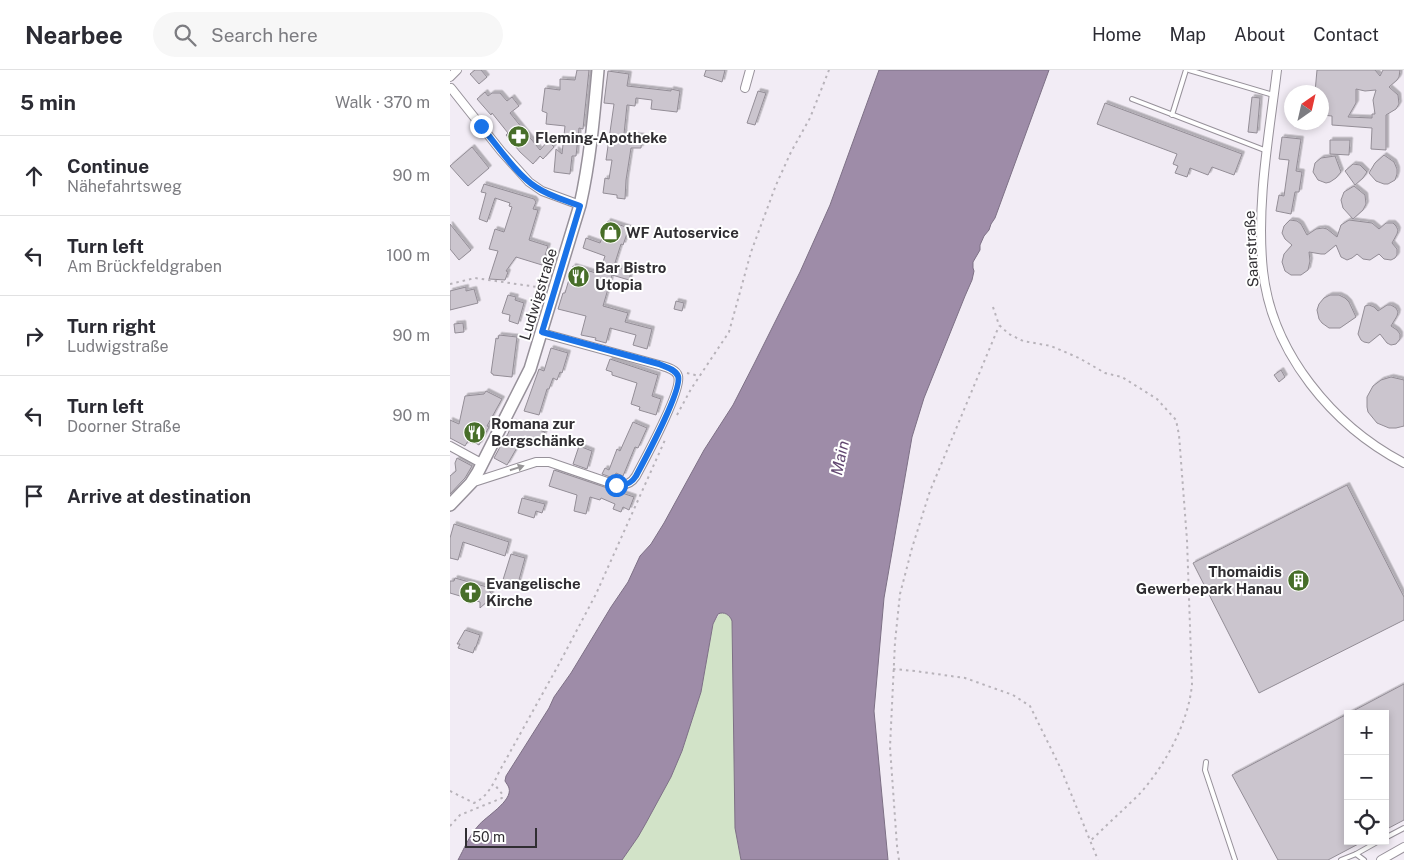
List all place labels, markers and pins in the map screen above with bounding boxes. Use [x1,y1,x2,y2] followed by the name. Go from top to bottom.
[507,125,531,149] pharmacy icon: Fleming-Apotheke
[535,129,667,146] place label: Fleming-Apotheke
[598,220,622,244] shop icon: WF Autoservice
[626,224,739,241] place label: WF Autoservice
[595,259,667,293] place label: Bar Bistro Utopia
[567,264,591,288] restaurant icon: Bar Bistro Utopia
[491,415,585,449] place label: Romana zur Bergschänke
[463,420,487,444] restaurant icon: Romana zur Bergschänke
[1136,563,1282,597] place label: Thomaidis Gewerbepark Hanau
[1286,568,1310,592] building icon: Thomaidis Gewerbepark Hanau
[486,575,581,609] place label: Evangelische Kirche
[458,580,482,604] church icon: Evangelische Kirche

